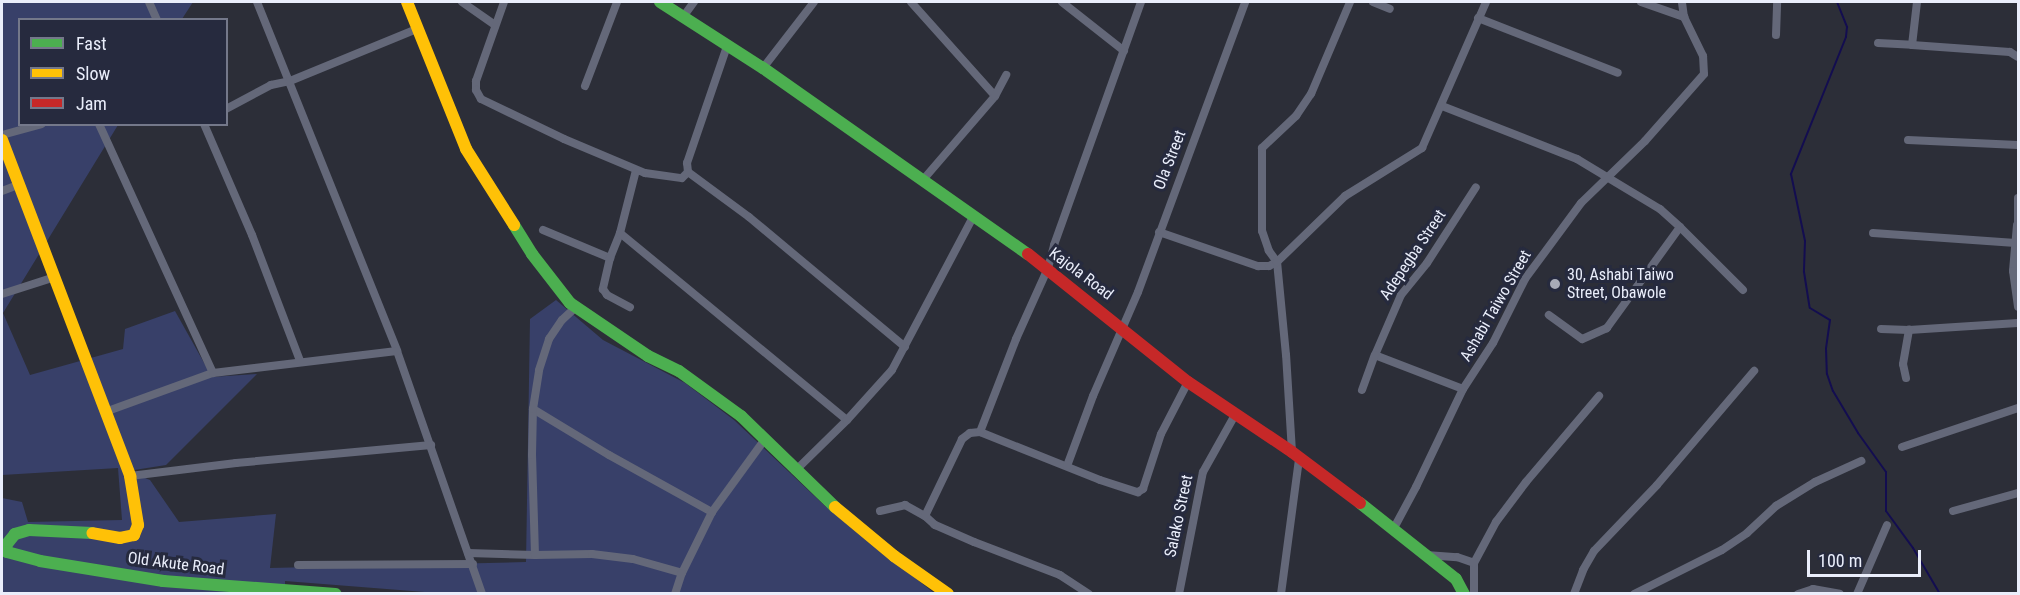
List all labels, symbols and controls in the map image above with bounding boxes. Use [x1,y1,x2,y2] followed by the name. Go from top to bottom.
[18,18,228,126] legend
[76,33,107,54] text: Fast
[76,63,110,84] text: Slow
[76,93,107,114] text: Jam
[1150,128,1190,192] street label: Ola Street
[1376,206,1450,304] street label: Adepegba Street
[1045,244,1117,304] street label: Kajola Road
[1456,247,1536,365] street label: Ashabi Taiwo Street
[1567,265,1674,303] place label: 30, Ashabi Taiwo Street, Obawole
[1548,277,1562,291] marker: 30, Ashabi Taiwo Street, Obawole
[1161,473,1197,559] street label: Salako Street
[1810,538,1924,576] scale bar
[127,549,225,579] street label: Old Akute Road
[1818,550,1862,571] text: 100 m

